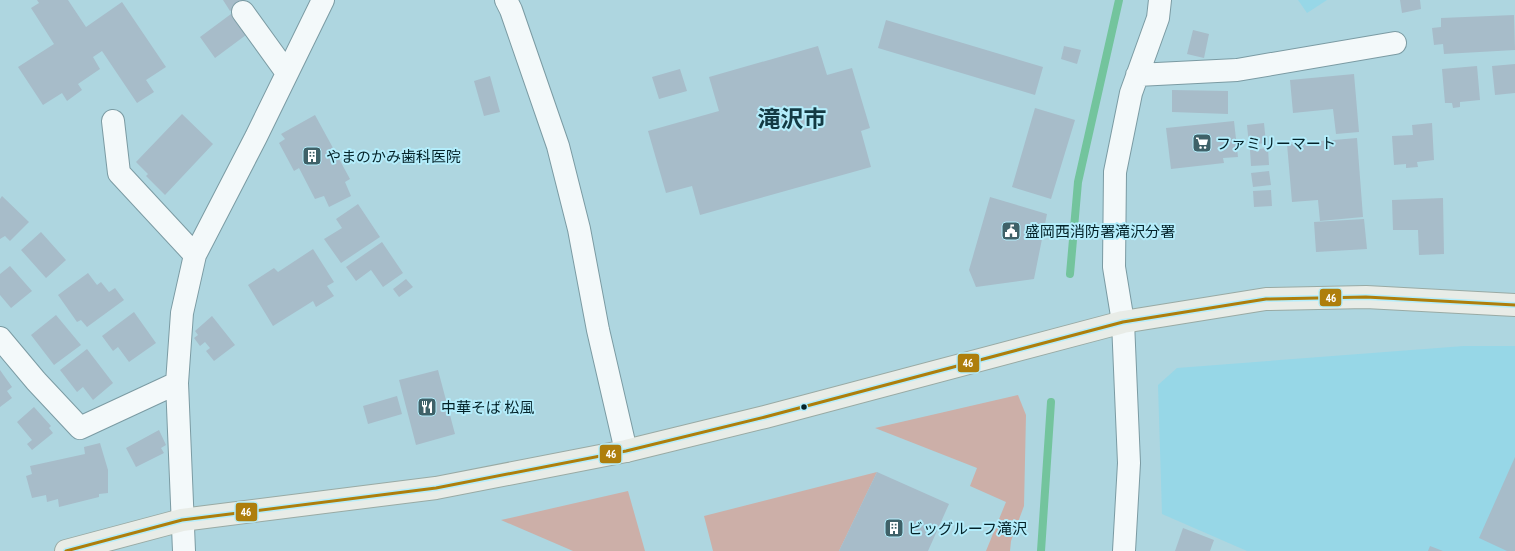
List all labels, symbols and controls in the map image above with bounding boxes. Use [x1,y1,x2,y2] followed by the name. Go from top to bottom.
[758,104,827,133] district label: 滝沢市
[1191,132,1213,154] supermarket icon: ファミリーマート
[1216,134,1336,153] place label: ファミリーマート
[301,145,323,167] building icon: やまのかみ歯科医院
[326,147,461,166] place label: やまのかみ歯科医院
[1000,220,1022,242] public building icon: 盛岡西消防署滝沢分署
[1025,222,1175,241] place label: 盛岡西消防署滝沢分署
[1319,288,1342,307] line badge: 46
[1326,291,1336,305] text: 46
[957,353,980,373] line badge: 46
[963,356,973,370] text: 46
[416,396,438,418] restaurant icon: 中華そば 松風
[441,398,534,417] place label: 中華そば 松風
[799,402,809,412] unlabelled marker
[599,444,622,464] line badge: 46
[606,447,616,461] text: 46
[235,502,258,522] line badge: 46
[241,505,251,519] text: 46
[883,517,905,539] building icon: ビッグルーフ滝沢
[908,519,1027,538] place label: ビッグルーフ滝沢

